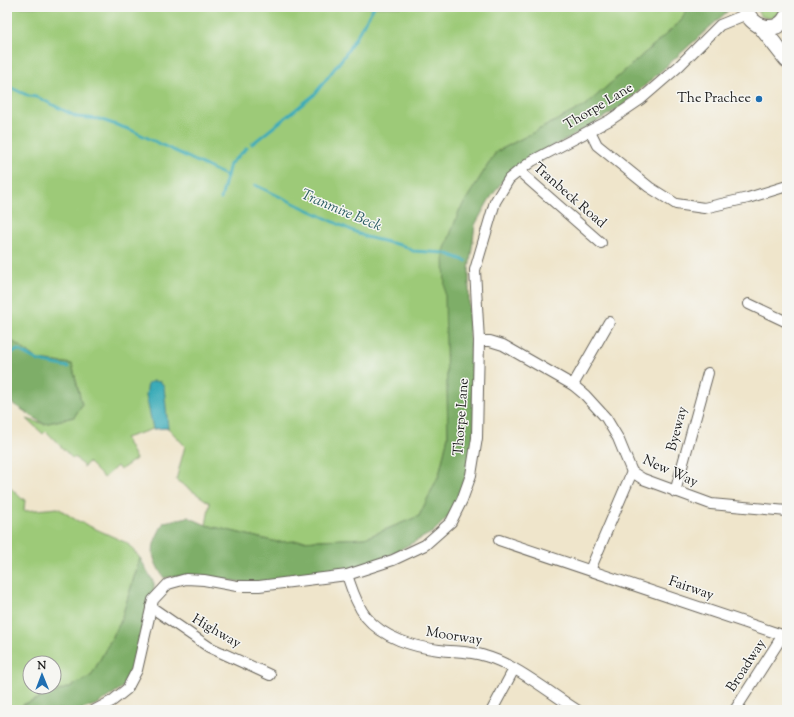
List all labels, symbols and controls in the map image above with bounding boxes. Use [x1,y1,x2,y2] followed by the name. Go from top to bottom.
[561,78,637,136] street label: Thorpe Lane
[677,89,751,109] place label: The Prachee
[754,94,764,104] marker: The Prachee
[528,159,610,233] street label: Tranbeck Road
[297,185,385,238] water label: Tranmire Beck
[449,378,475,456] street label: Thorpe Lane
[662,404,694,454] street label: Byeway
[639,451,701,493] street label: New Way
[666,572,716,606] street label: Fairway
[188,610,244,654] street label: Highway
[424,623,484,651] street label: Moorway
[722,636,772,696] street label: Broadway
[22,655,62,695] north arrow
[36,658,47,674] text: N

